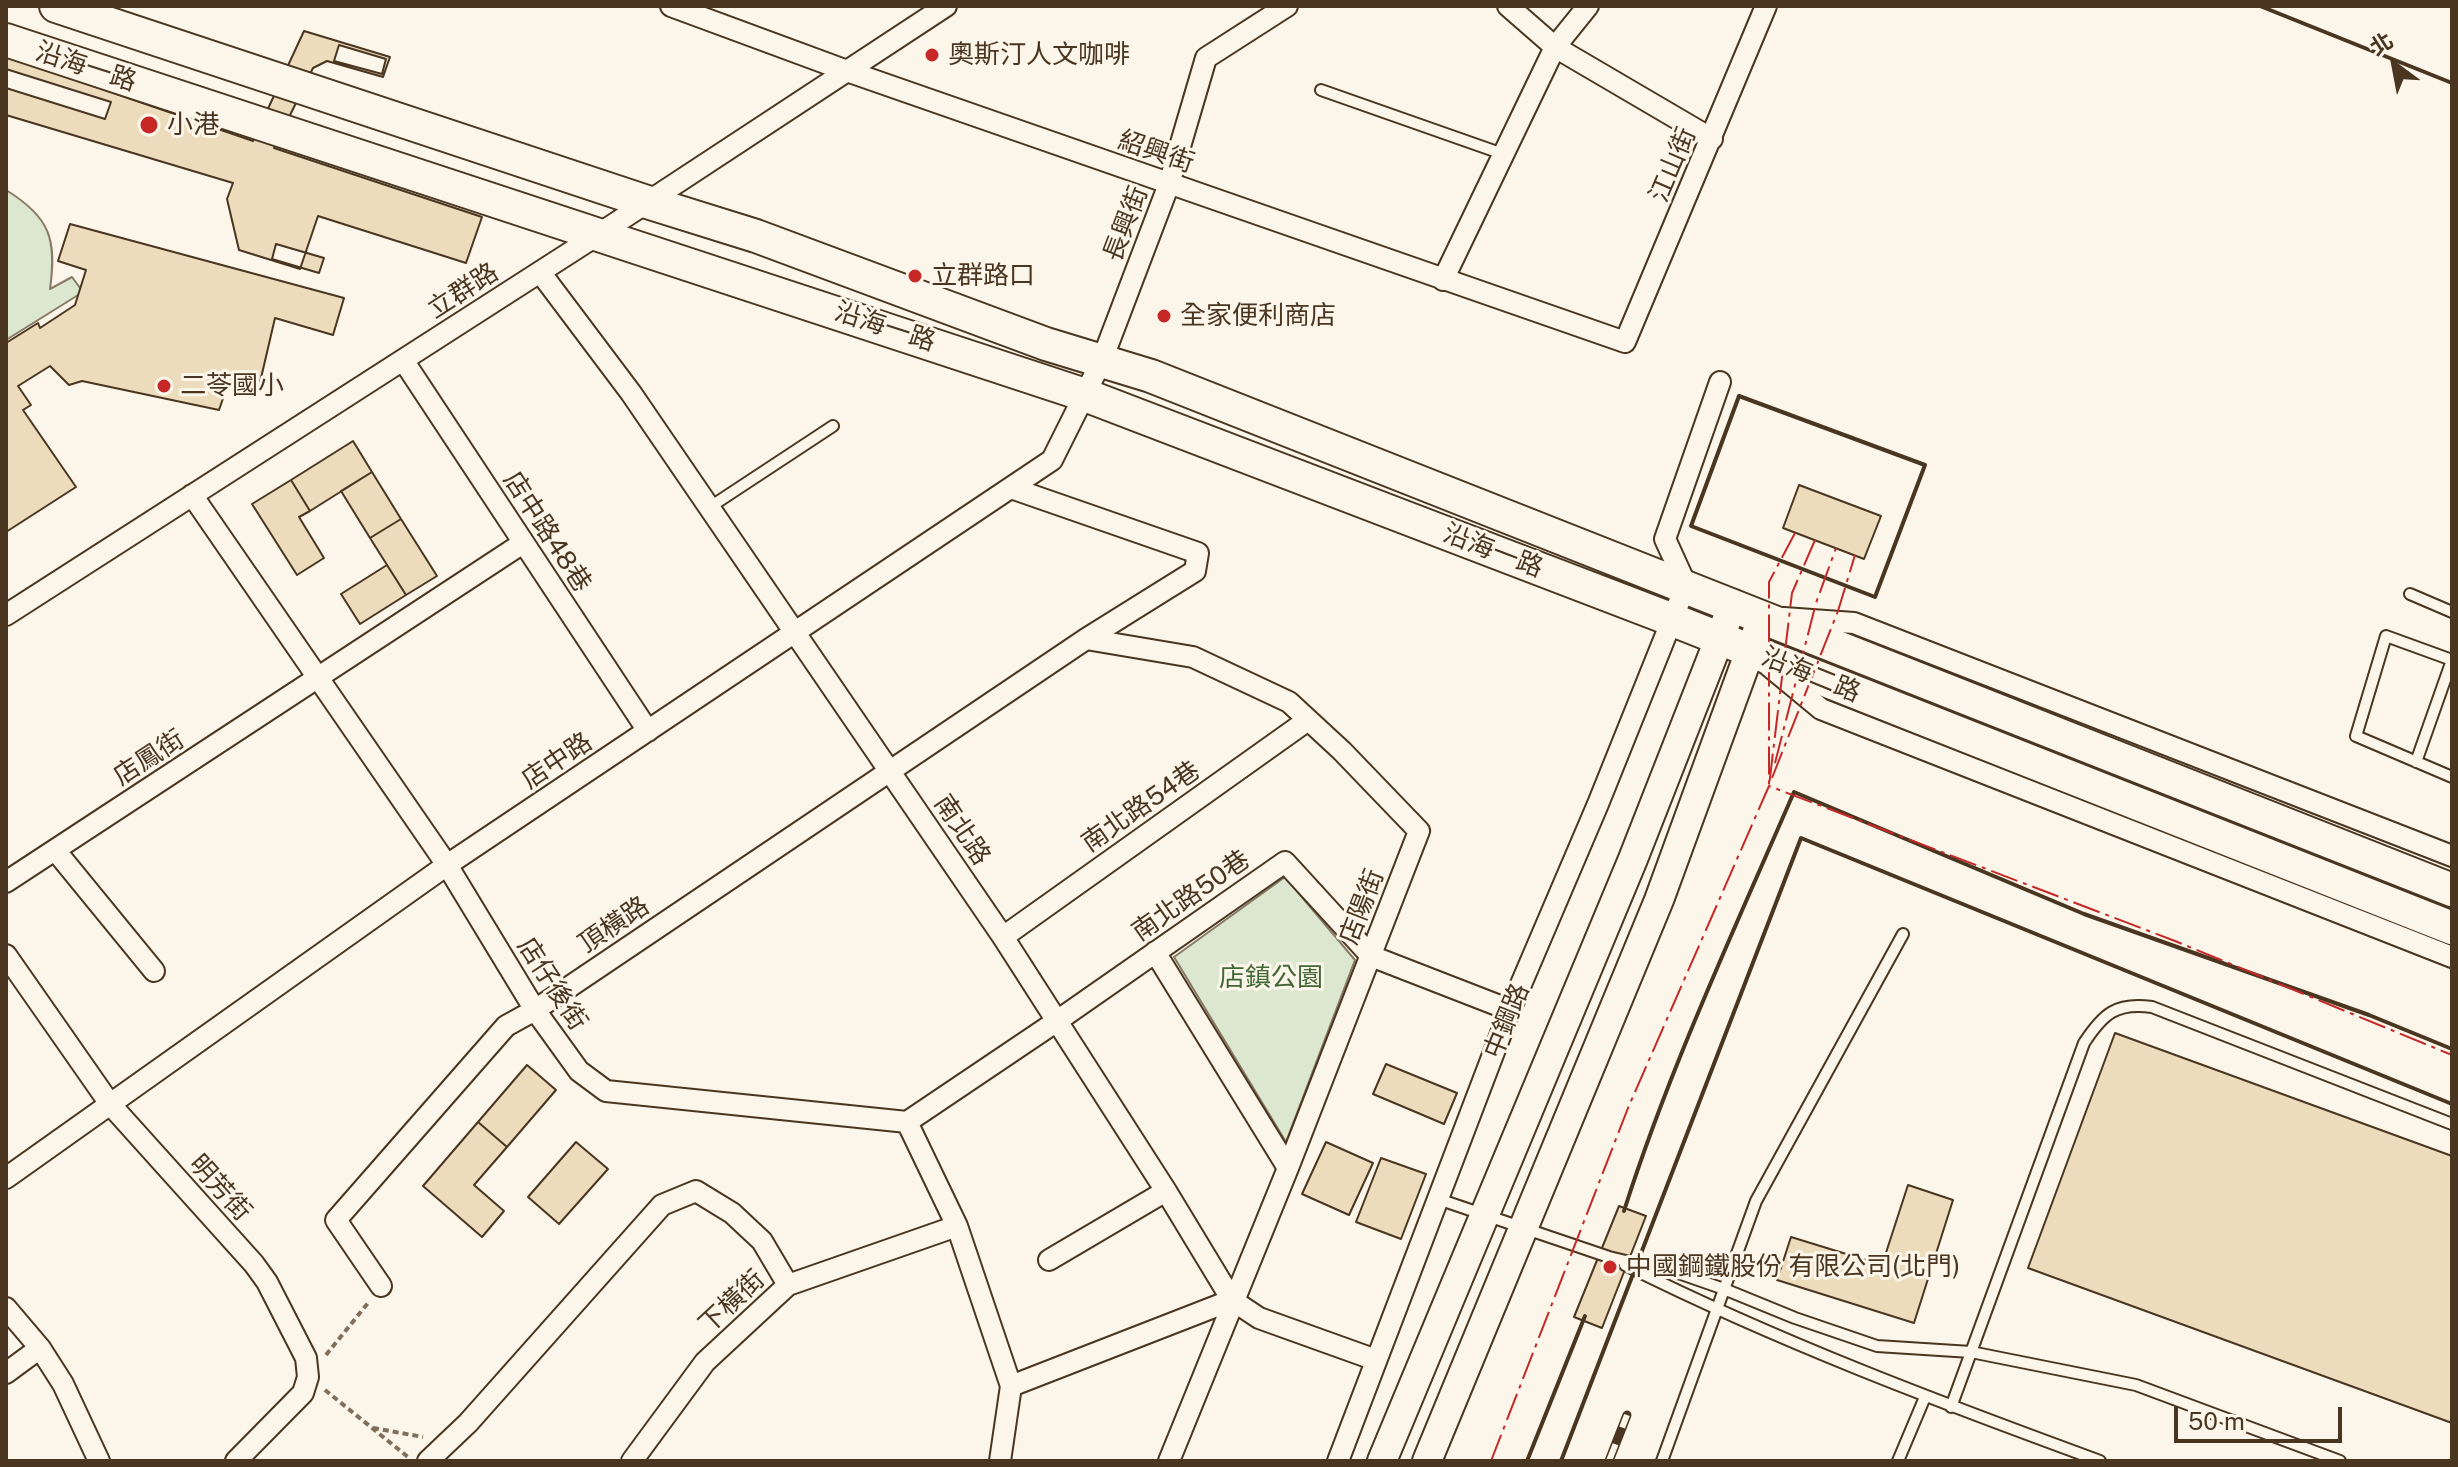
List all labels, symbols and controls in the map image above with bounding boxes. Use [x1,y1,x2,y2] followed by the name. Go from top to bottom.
[2354,24,2434,104] north arrow
[2365,27,2397,61] text: 北
[32,36,140,98] street label: 沿海一路
[948,39,1130,71] place label: 奧斯汀人文咖啡
[923,46,941,64] marker: 奧斯汀人文咖啡
[167,109,219,141] place label: 小港
[138,114,160,136] marker: 小港
[1643,123,1703,207] street label: 江山街
[1114,125,1198,179] street label: 紹興街
[1097,182,1155,266] street label: 長興街
[422,257,504,325] street label: 立群路
[931,260,1035,292] place label: 立群路口
[906,267,924,285] marker: 立群路口
[831,296,939,358] street label: 沿海一路
[1180,300,1336,332] place label: 全家便利商店
[1155,307,1173,325] marker: 全家便利商店
[180,370,284,402] place label: 二苓國小
[155,377,173,395] marker: 二苓國小
[497,466,597,598] street label: 店中路48巷
[1439,518,1547,584] street label: 沿海一路
[1757,641,1865,709] street label: 沿海二路
[108,724,190,792] street label: 店鳳街
[516,726,598,796] street label: 店中路
[1076,755,1206,859] street label: 南北路54巷
[927,789,997,871] street label: 南北路
[1126,844,1256,948] street label: 南北路50巷
[1333,865,1391,949] street label: 店陽街
[573,890,655,960] street label: 頂橫路
[511,932,593,1036] street label: 店仔後街
[1219,962,1323,994] park label: 店鎮公園
[1478,979,1536,1063] street label: 中鋼路
[182,1149,258,1227] street label: 明芳街
[1626,1251,1960,1283] place label: 中國鋼鐵股份 有限公司(北門)
[1601,1258,1619,1276] marker: 中國鋼鐵股份 有限公司(北門)
[693,1264,771,1340] street label: 下橫街
[2178,1391,2346,1441] scale bar
[2188,1407,2245,1435] text: 50 m

